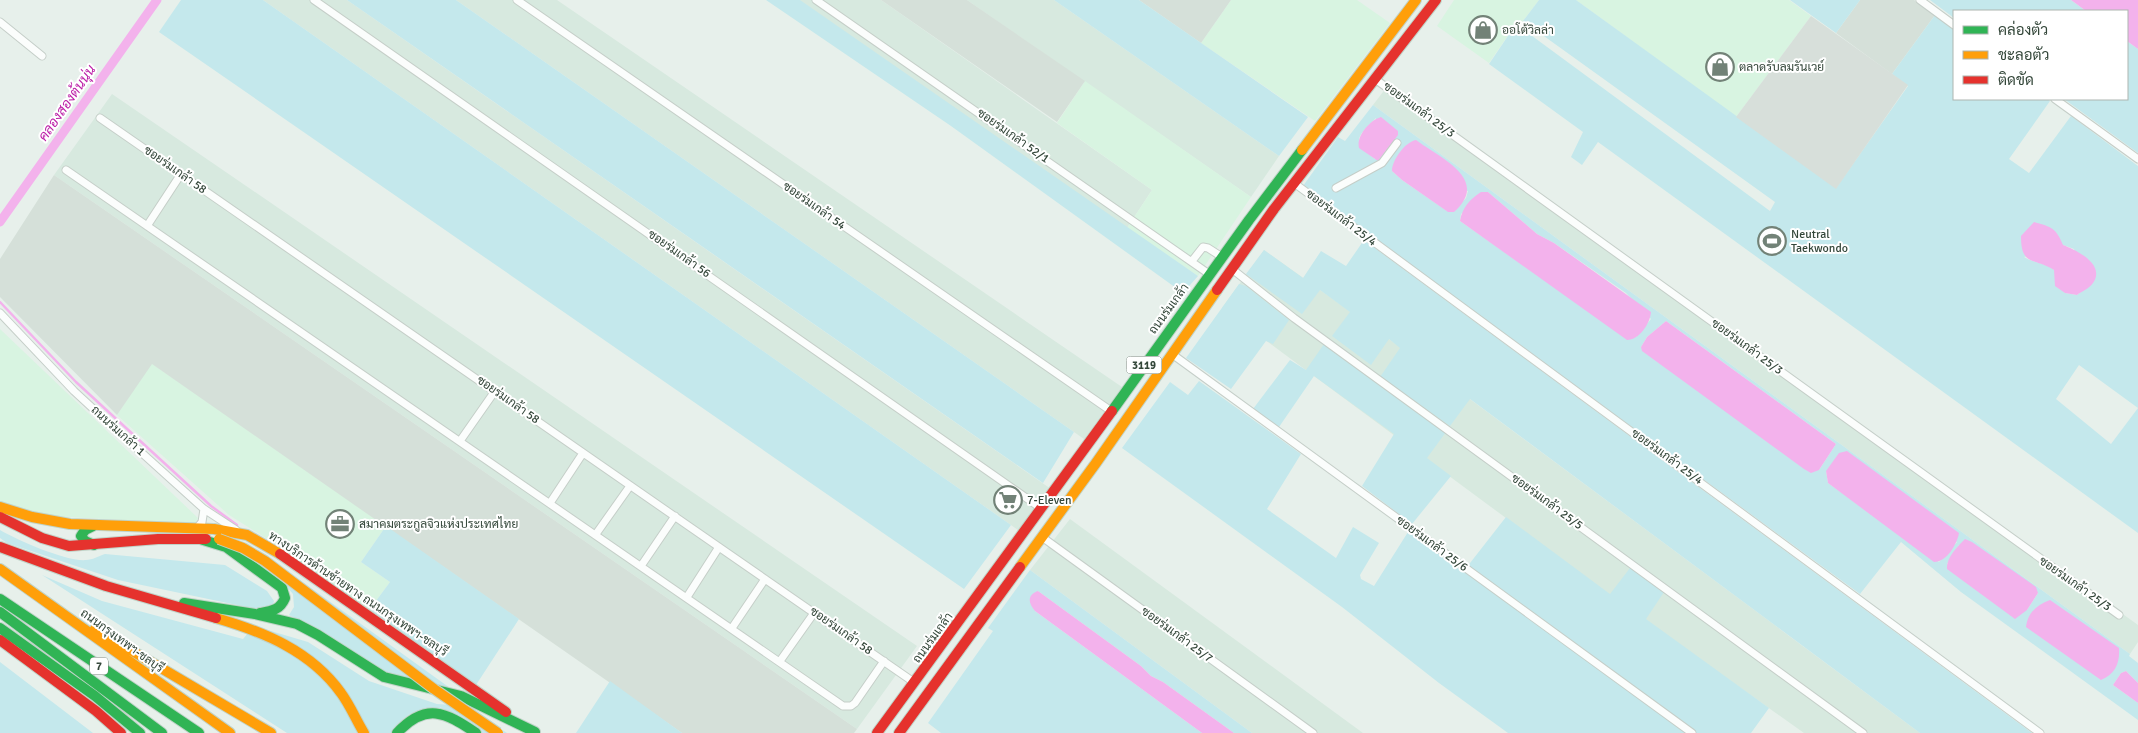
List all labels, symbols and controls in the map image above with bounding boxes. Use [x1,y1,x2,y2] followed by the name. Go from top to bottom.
[1953,10,2128,100] legend
[1468,15,1498,45] shop icon: ออโต้วิลล่า
[1998,20,2048,39] text: คล่องตัว
[1502,22,1554,38] place label: ออโต้วิลล่า
[1998,46,2049,64] text: ชะลอตัว
[1705,52,1735,82] shop icon: ตลาดรับลมรันเวย์
[1739,59,1824,75] place label: ตลาดรับลมรันเวย์
[34,62,100,145] water label: คลองสองต้นนุ่น
[1998,71,2034,89] text: ติดขัด
[1380,79,1458,141] street label: ซอยร่มเกล้า 25/3
[974,105,1052,167] street label: ซอยร่มเกล้า 52/1
[141,143,209,197] street label: ซอยร่มเกล้า 58
[780,179,849,234] street label: ซอยร่มเกล้า 54
[1303,186,1380,250] street label: ซอยร่มเกล้า 25/4
[1757,226,1787,256] sports icon: Neutral Taekwondo
[645,227,713,281] street label: ซอยร่มเกล้า 56
[1791,227,1848,256] place label: Neutral Taekwondo
[1146,281,1192,337] street label: ถนนร่มเกล้า
[1708,316,1786,378] street label: ซอยร่มเกล้า 25/3
[1126,356,1162,374] road number: 3119
[474,373,542,427] street label: ซอยร่มเกล้า 58
[88,403,148,459] street label: ถนนร่มเกล้า 1
[1628,426,1706,488] street label: ซอยร่มเกล้า 25/4
[1508,471,1586,533] street label: ซอยร่มเกล้า 25/5
[993,485,1023,515] supermarket icon: 7-Eleven
[1027,493,1072,508] place label: 7-Eleven
[325,509,355,539] office icon: สมาคมตระกูลจิวแห่งประเทศไทย
[1393,513,1471,575] street label: ซอยร่มเกล้า 25/6
[359,516,518,532] place label: สมาคมตระกูลจิวแห่งประเทศไทย
[265,527,451,661] street label: ทางบริการด้านซ้ายทาง ถนนกรุงเทพฯ-ชลบุรี
[2036,553,2114,615] street label: ซอยร่มเกล้า 25/3
[807,604,875,658] street label: ซอยร่มเกล้า 58
[1138,604,1216,666] street label: ซอยร่มเกล้า 25/7
[77,605,167,677] street label: ถนนกรุงเทพฯ-ชลบุรี
[910,610,956,666] street label: ถนนร่มเกล้า
[90,658,108,674] road number: 7

